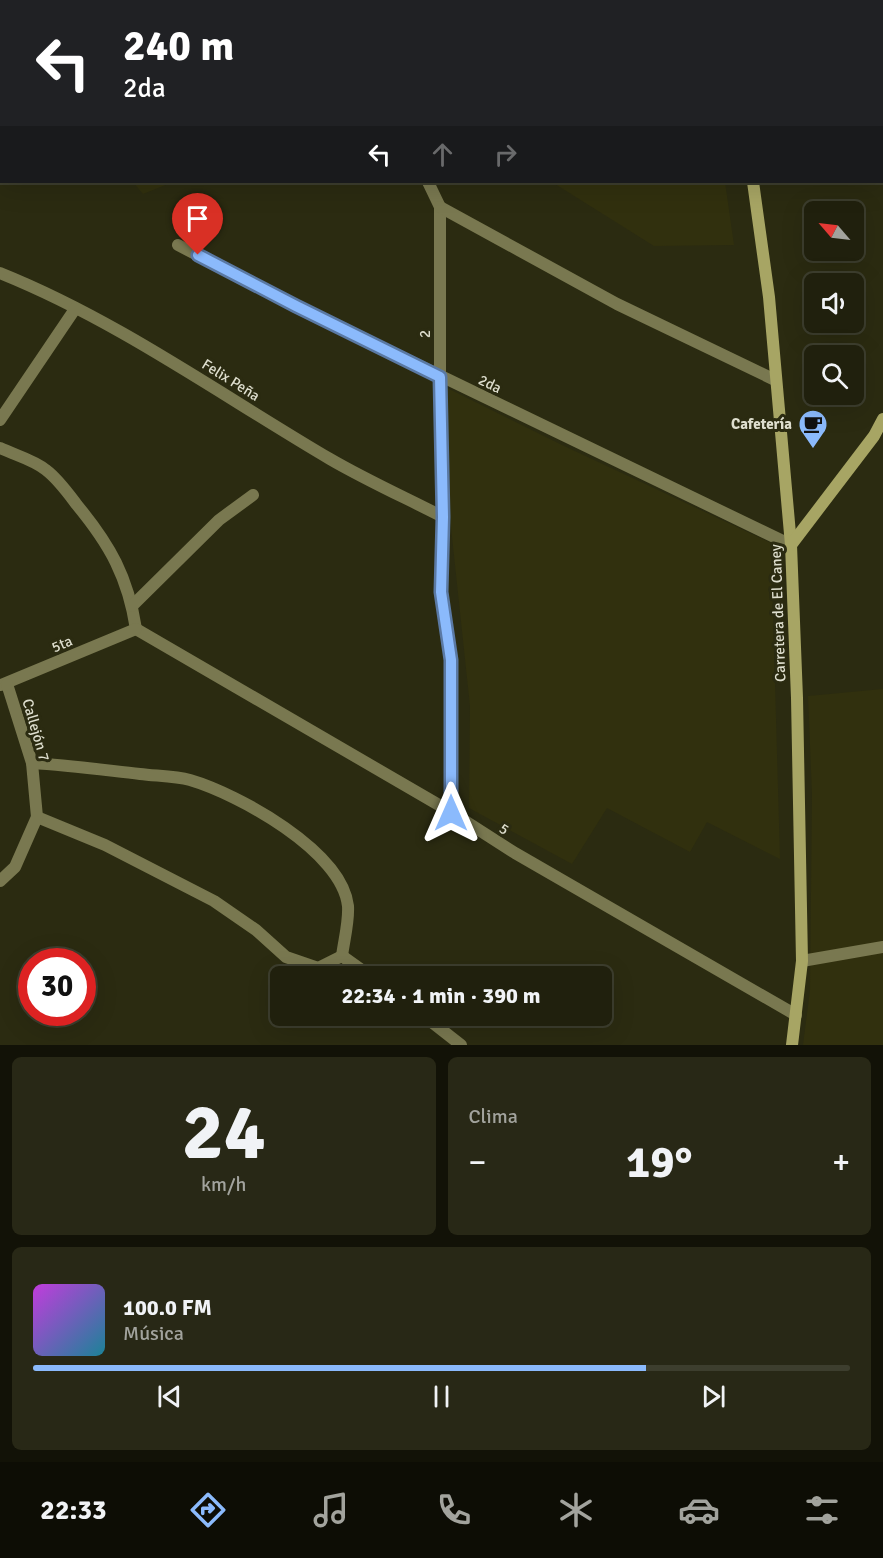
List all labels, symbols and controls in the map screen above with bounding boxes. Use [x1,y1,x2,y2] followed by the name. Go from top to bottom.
[123,21,234,72] text: 240 m
[24,24,102,102] icon: left
[123,72,166,105] text: 2da
[363,138,396,171] icon: left
[426,138,459,171] icon: ahead
[489,138,522,171] icon: right
[172,193,223,255] pin
[804,201,864,261] north arrow
[804,201,864,405] map controls
[181,202,214,235] icon: arrive
[804,273,864,333] button: sound
[416,330,434,338] street label: 2
[804,345,864,405] button: search
[199,355,263,405] street label: Felix Peña
[475,371,505,397] street label: 2da
[797,408,829,450] cafe icon: Cafetería
[731,415,792,433] place label: Cafetería
[767,544,789,682] street label: Carretera de El Caney
[49,632,75,656] street label: 5ta
[19,697,53,763] street label: Callejón 7
[419,781,483,845] position arrow
[496,819,512,839] street label: 5
[18,948,96,1026] speed limit sign: 30
[341,982,541,1009] text: 22:34 · 1 min · 390 m
[182,1085,266,1181] text: 24
[469,1104,518,1129] text: Clima
[626,1135,693,1190] text: 19°
[469,1142,486,1183] text: −
[832,1142,850,1183] text: +
[201,1172,246,1197] text: km/h
[123,1294,212,1321] text: 100.0 FM
[123,1321,184,1346] text: Música
[153,1380,186,1413] icon: previous
[425,1380,458,1413] icon: pause
[697,1380,730,1413] icon: next
[187,1489,229,1531] icon: directions
[310,1489,352,1531] icon: music
[433,1489,475,1531] icon: phone
[555,1489,597,1531] icon: climate
[678,1489,720,1531] icon: car
[801,1489,843,1531] icon: filters
[40,1494,107,1527] text: 22:33

